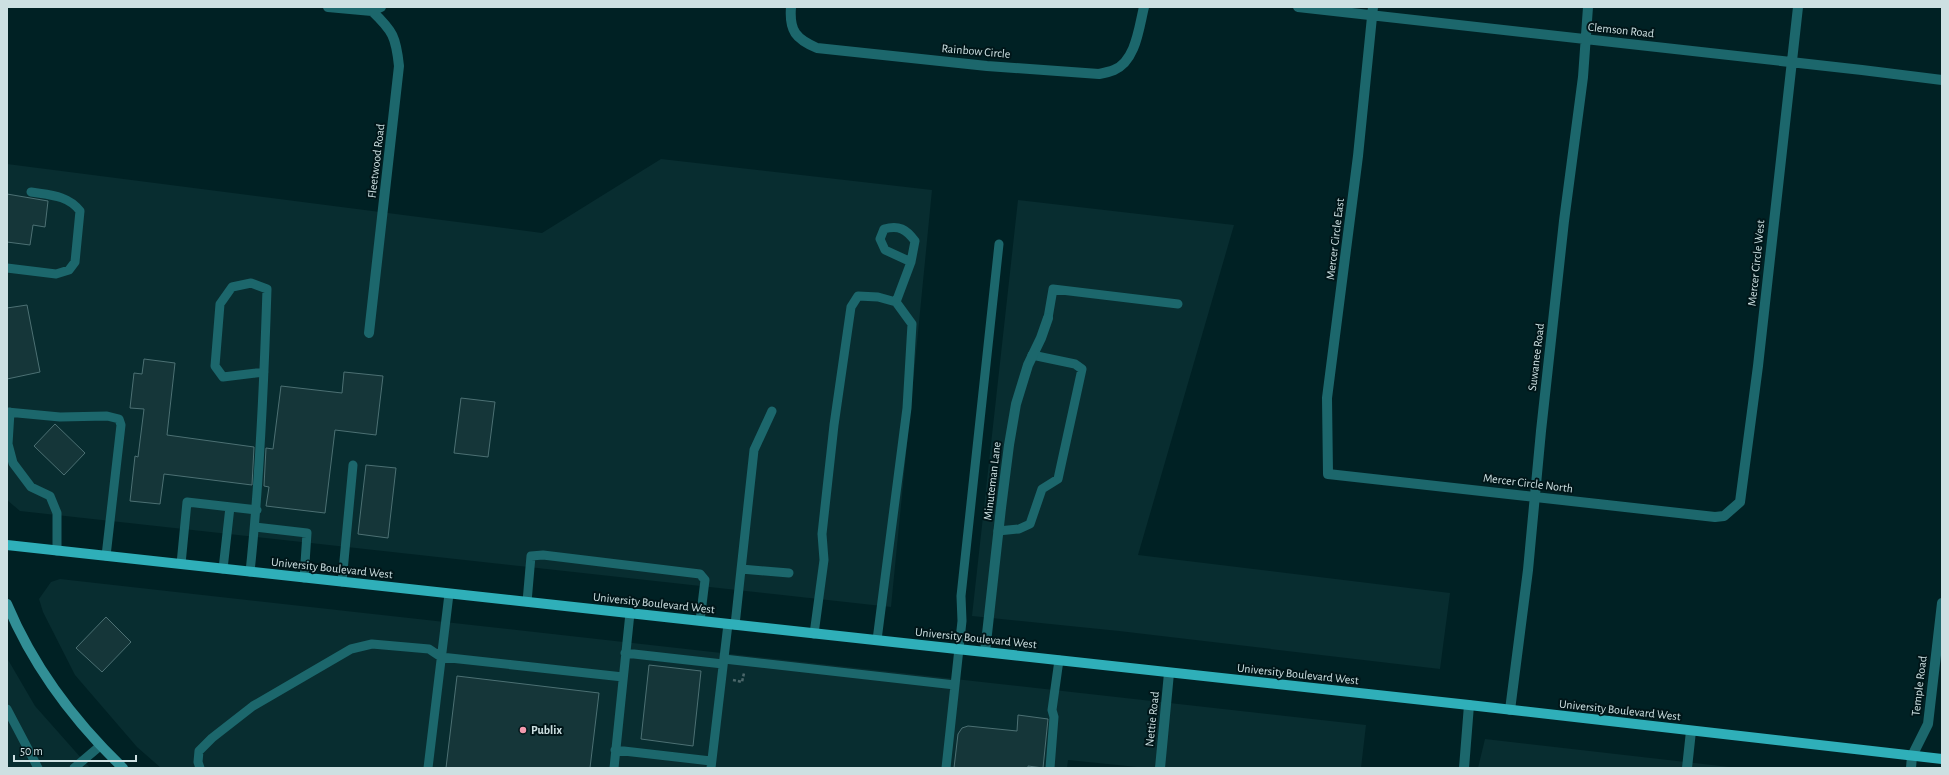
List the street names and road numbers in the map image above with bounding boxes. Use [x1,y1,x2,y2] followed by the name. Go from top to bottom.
[1587,21,1655,39] street label: Clemson Road
[941,42,1011,60] street label: Rainbow Circle
[365,123,387,199] street label: Fleetwood Road
[1324,197,1346,280] street label: Mercer Circle East
[1745,219,1767,307] street label: Mercer Circle West
[1526,322,1546,392] street label: Suwanee Road
[981,441,1003,521] street label: Minuteman Lane
[1482,472,1574,494] street label: Mercer Circle North
[271,556,394,581] street label: University Boulevard West
[593,591,716,616] street label: University Boulevard West
[915,626,1038,651] street label: University Boulevard West
[1909,655,1929,717] street label: Temple Road
[1237,662,1360,687] street label: University Boulevard West
[1143,691,1161,747] street label: Nettie Road
[1559,698,1682,723] street label: University Boulevard West

